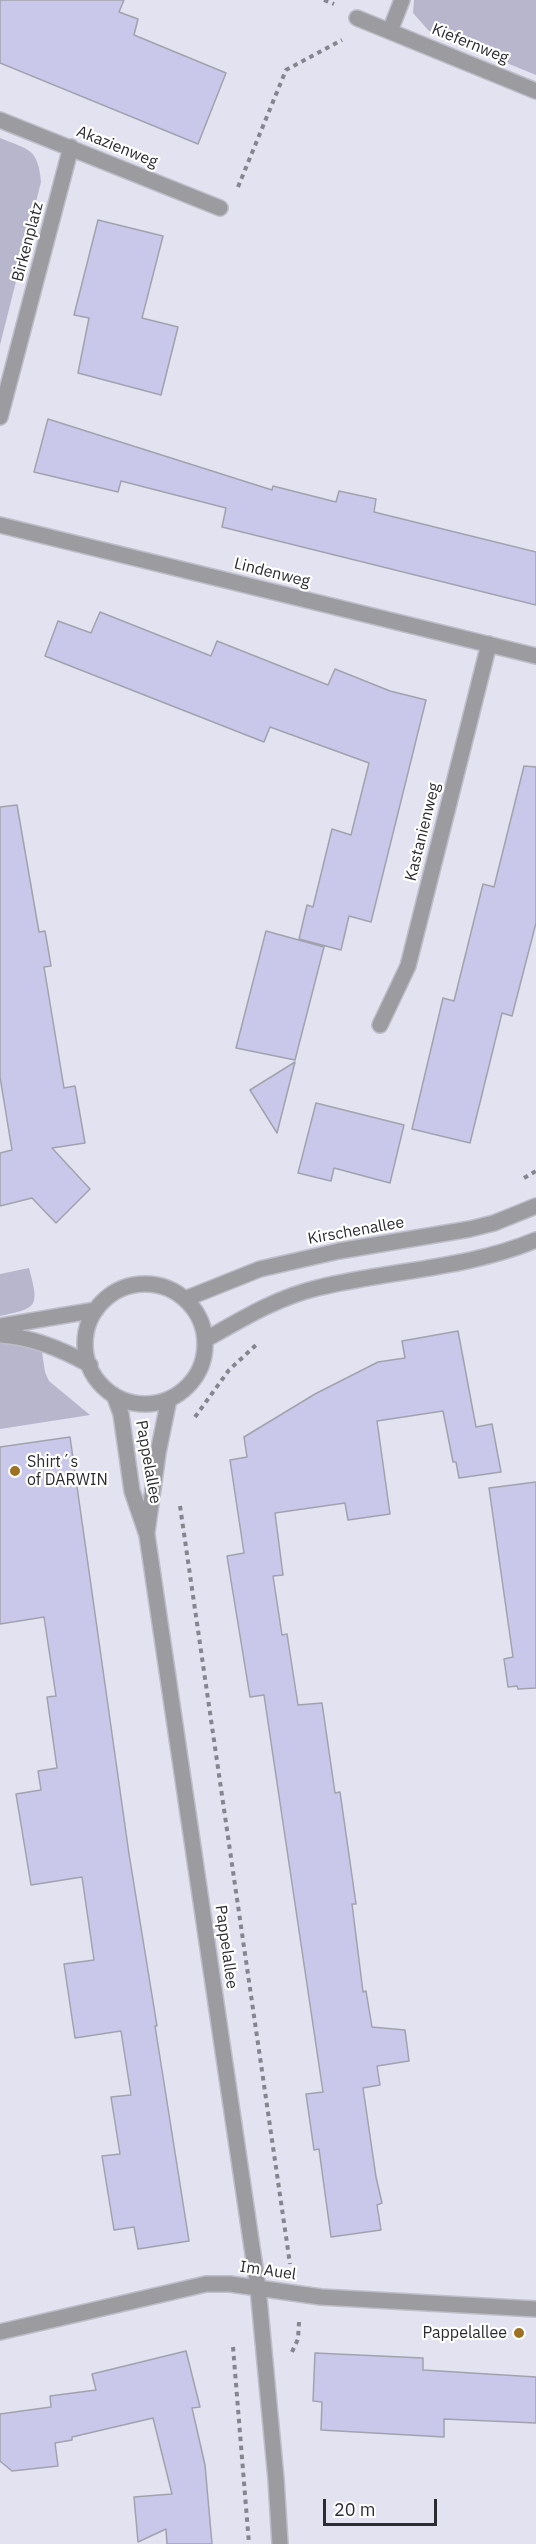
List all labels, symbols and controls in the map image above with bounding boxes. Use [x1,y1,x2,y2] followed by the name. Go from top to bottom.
[429,20,511,68] street label: Kiefernweg
[74,122,160,172] street label: Akazienweg
[8,200,48,284] street label: Birkenplatz
[232,554,312,592] street label: Lindenweg
[402,781,444,883] street label: Kastanienweg
[306,1213,406,1249] street label: Kirschenallee
[131,1419,165,1505] street label: Pappelallee
[27,1452,108,1490] place label: Shirt´s of DARWIN
[8,1464,22,1478] marker: Shirt´s of DARWIN
[211,1904,241,1990] street label: Pappelallee
[239,2258,297,2284] street label: Im Auel
[422,2323,507,2343] place label: Pappelallee
[512,2326,526,2340] marker: Pappelallee
[326,2487,440,2525] scale bar
[334,2498,376,2521] text: 20 m

